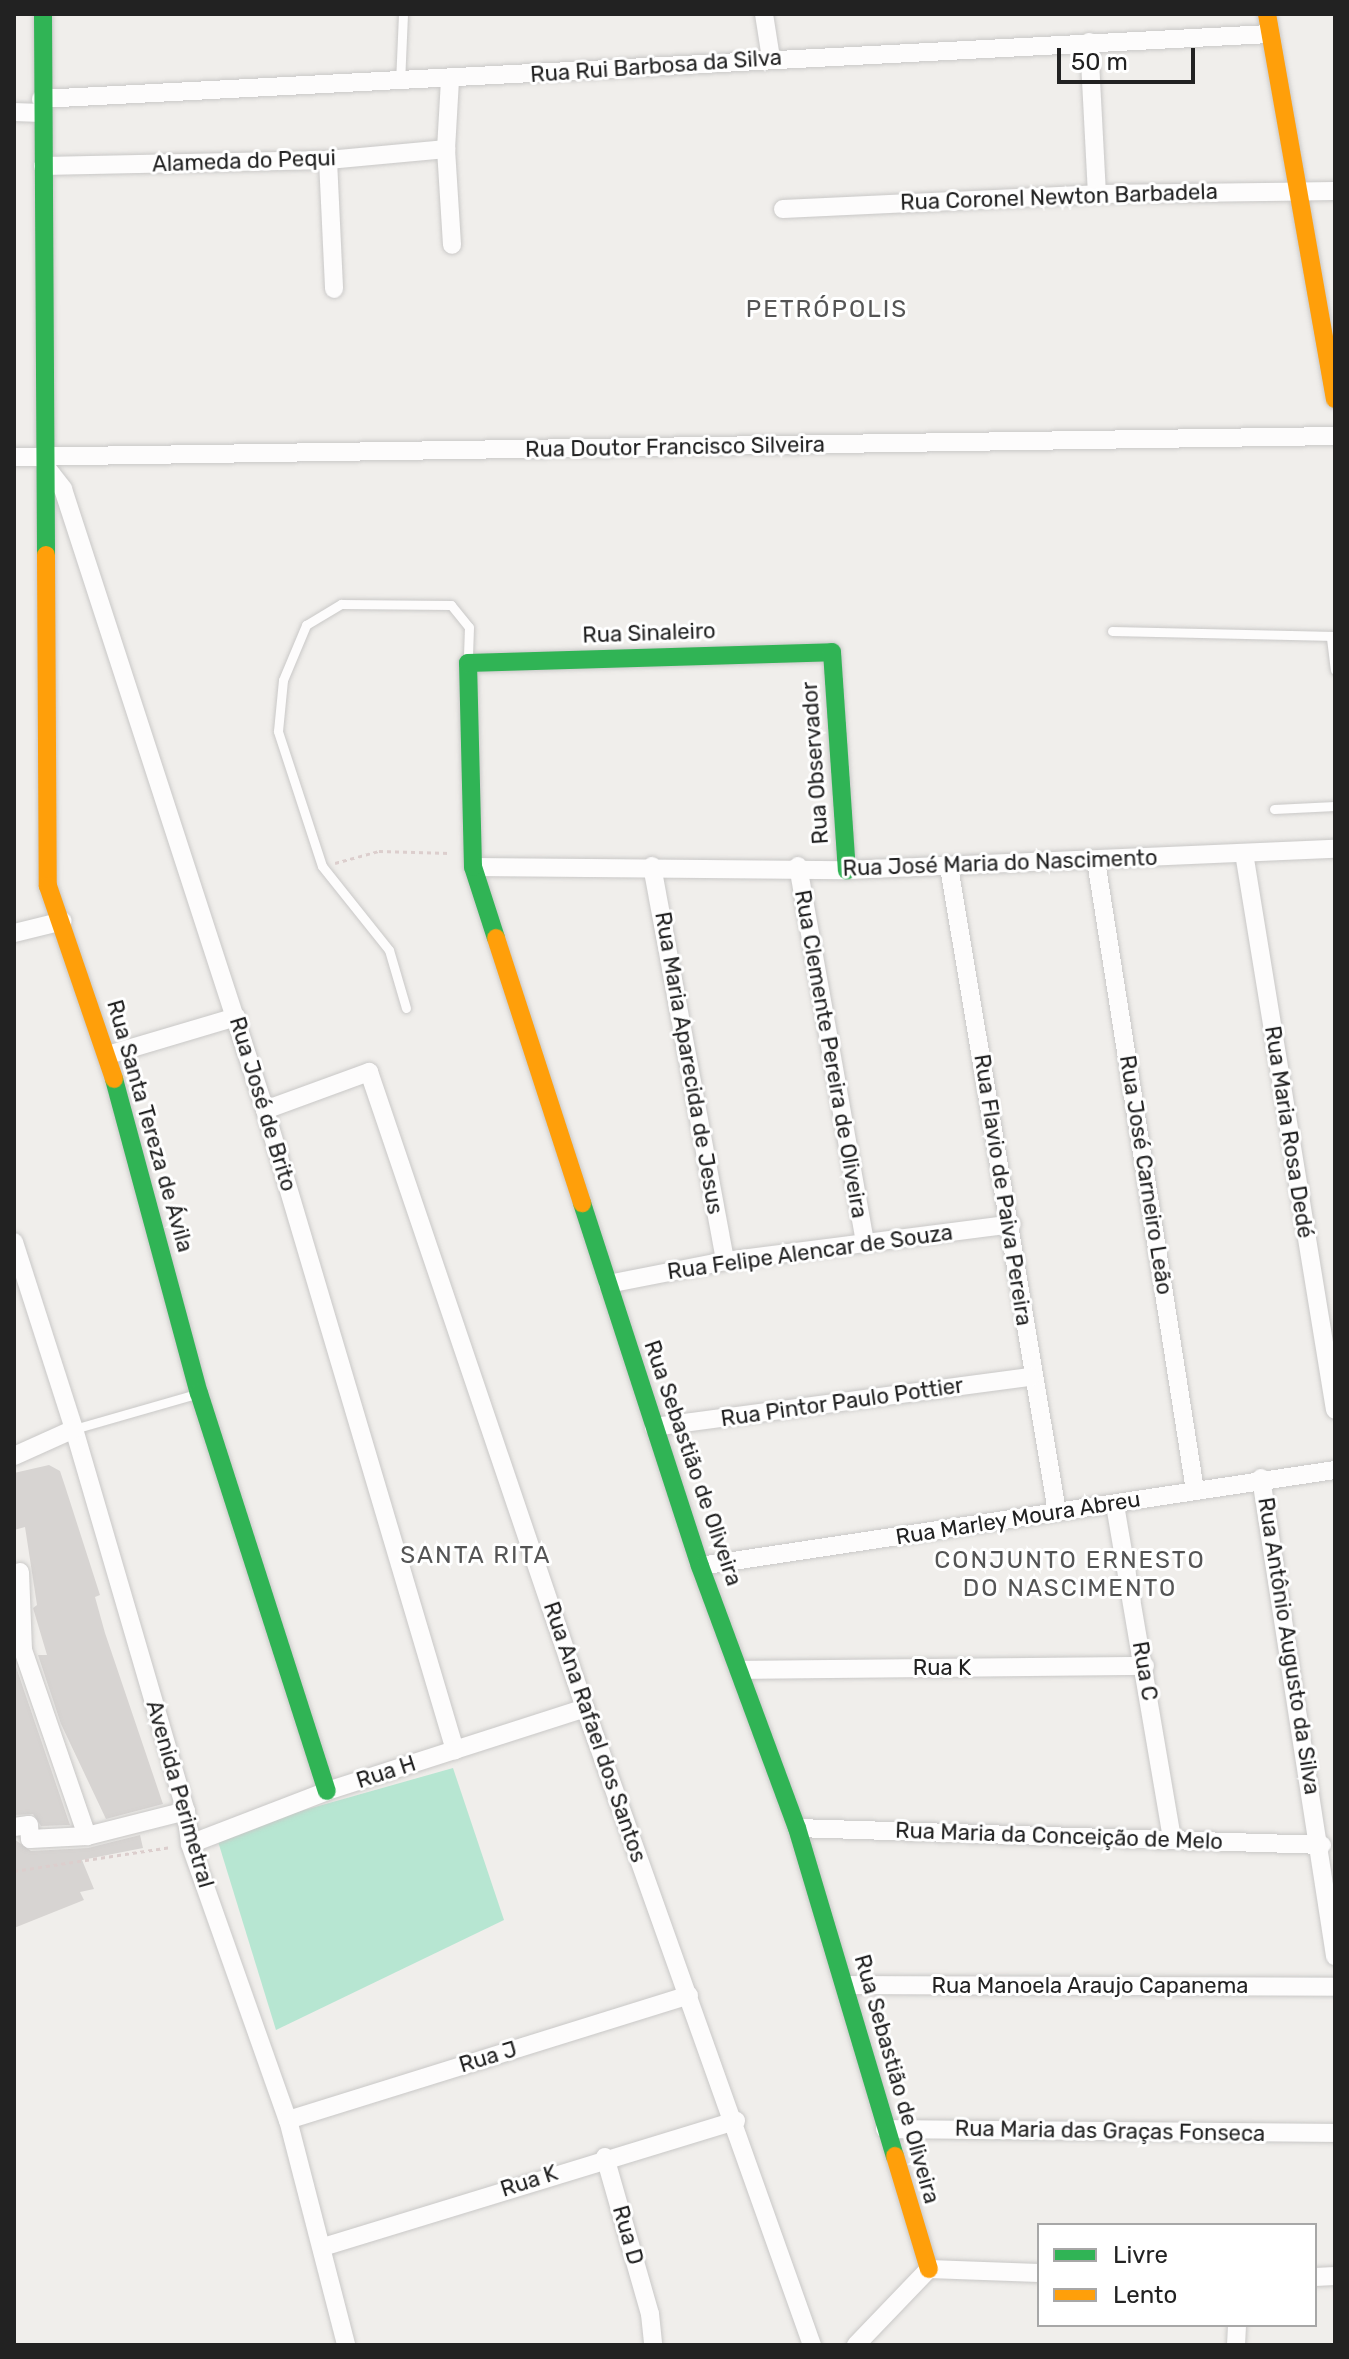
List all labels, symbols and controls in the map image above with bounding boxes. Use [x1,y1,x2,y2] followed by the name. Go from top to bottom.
[1061,32,1199,82] scale bar
[529,44,783,88] street label: Rua Rui Barbosa da Silva
[1071,48,1128,76] text: 50 m
[152,145,336,177] street label: Alameda do Pequi
[900,178,1218,216] street label: Rua Coronel Newton Barbadela
[746,296,908,324] district label: PETRÓPOLIS
[525,431,825,463] street label: Rua Doutor Francisco Silveira
[582,617,716,649] street label: Rua Sinaleiro
[796,681,834,845] street label: Rua Observador
[842,844,1158,882] street label: Rua José Maria do Nascimento
[789,888,873,1220] street label: Rua Clemente Pereira de Oliveira
[649,909,729,1217] street label: Rua Maria Aparecida de Jesus
[101,996,199,1256] street label: Rua Santa Tereza de Ávila
[224,1014,302,1194] street label: Rua José de Brito
[1259,1024,1319,1240] street label: Rua Maria Rosa Dedé
[968,1052,1038,1328] street label: Rua Flavio de Paiva Pereira
[1114,1053,1178,1297] street label: Rua José Carneiro Leão
[665,1219,955,1285] street label: Rua Felipe Alencar de Souza
[639,1337,747,1589] street label: Rua Sebastião de Oliveira
[719,1372,965,1432] street label: Rua Pintor Paulo Pottier
[893,1486,1143,1550] street label: Rua Marley Moura Abreu
[1252,1495,1326,1797] street label: Rua Antônio Augusto da Silva
[400,1542,552,1570] district label: SANTA RITA
[934,1547,1206,1603] district label: CONJUNTO ERNESTO DO NASCIMENTO
[538,1598,652,1866] street label: Rua Ana Rafael dos Santos
[1127,1639,1163,1703] street label: Rua C
[913,1655,971,1681] street label: Rua K
[141,1697,219,1891] street label: Avenida Perimetral
[353,1750,419,1794] street label: Rua H
[895,1817,1223,1855] street label: Rua Maria da Conceição de Melo
[849,1951,945,2207] street label: Rua Sebastião de Oliveira
[931,1973,1249,1999] street label: Rua Manoela Araujo Capanema
[456,2036,520,2078] street label: Rua J
[955,2115,1265,2147] street label: Rua Maria das Graças Fonseca
[497,2159,561,2203] street label: Rua K
[607,2202,649,2268] street label: Rua D
[1037,2223,1317,2327] legend
[1113,2241,1168,2269] text: Livre
[1113,2281,1177,2309] text: Lento

